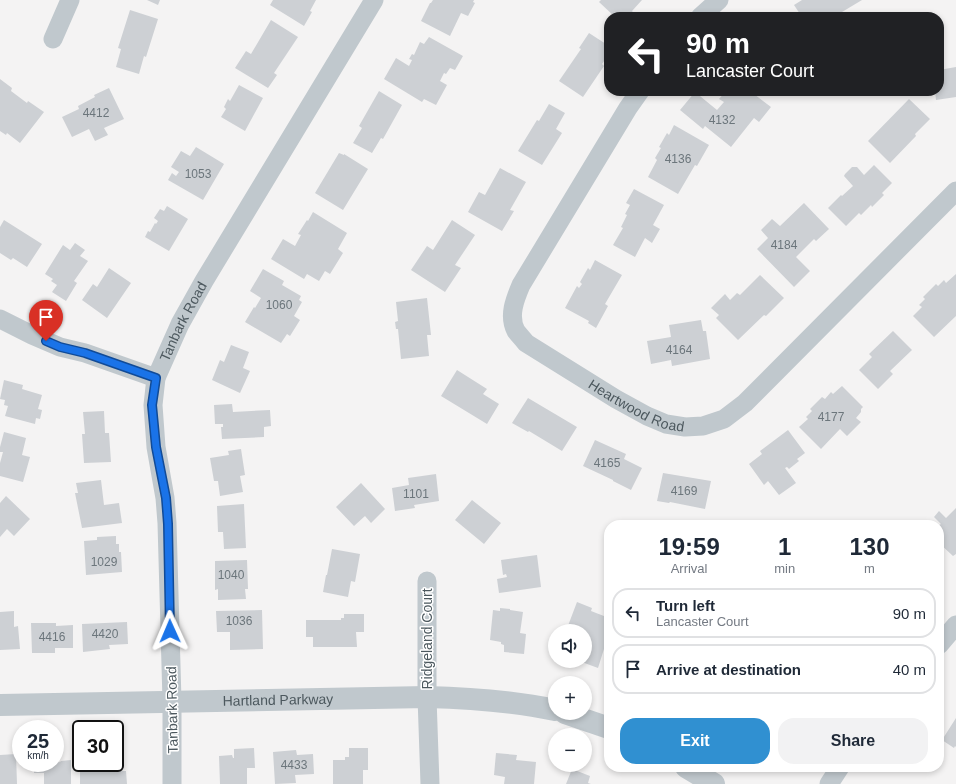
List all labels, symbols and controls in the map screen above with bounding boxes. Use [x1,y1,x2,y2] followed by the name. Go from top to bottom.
[620,28,672,80] icon: left
[686,28,750,59] text: 90 m
[686,61,814,81] text: Lancaster Court
[83,106,110,120] house number: 4412
[709,113,736,127] house number: 4132
[665,152,692,166] house number: 4136
[185,167,212,181] house number: 1053
[771,238,798,252] house number: 4184
[156,279,210,364] street label: Tanbark Road
[266,298,293,312] house number: 1060
[29,300,63,341] pin
[35,306,57,328] icon: arrive
[666,343,693,357] house number: 4164
[586,376,685,435] street label: Heartwood Road
[818,410,845,424] house number: 4177
[594,456,621,470] house number: 4165
[671,484,698,498] house number: 4169
[403,487,429,501] house number: 1101
[658,533,720,560] text: 19:59
[778,533,791,560] text: 1
[850,533,890,560] text: 130
[91,555,118,569] house number: 1029
[671,561,708,576] text: Arrival
[774,561,795,576] text: min
[864,561,875,576] text: m
[218,568,245,582] house number: 1040
[419,588,435,690] street label: Ridgeland Court
[656,597,715,614] text: Turn left
[622,602,644,624] icon: left
[893,605,926,622] text: 90 m
[149,610,191,652] position arrow
[226,614,253,628] house number: 1036
[656,614,749,629] text: Lancaster Court
[548,624,592,772] map controls
[548,624,592,668] button: sound
[92,627,119,641] house number: 4420
[39,630,66,644] house number: 4416
[622,658,644,680] icon: arrive
[656,661,801,678] text: Arrive at destination
[893,661,926,678] text: 40 m
[163,666,181,754] street label: Tanbark Road
[548,676,592,720] button: +
[222,691,333,709] street label: Hartland Parkway
[620,718,770,764] button: Exit
[778,718,928,764] button: Share
[72,720,124,772] speed limit sign: 30
[548,728,592,772] button: −
[27,730,49,752] text: 25
[27,750,49,761] text: km/h
[281,758,308,772] house number: 4433

